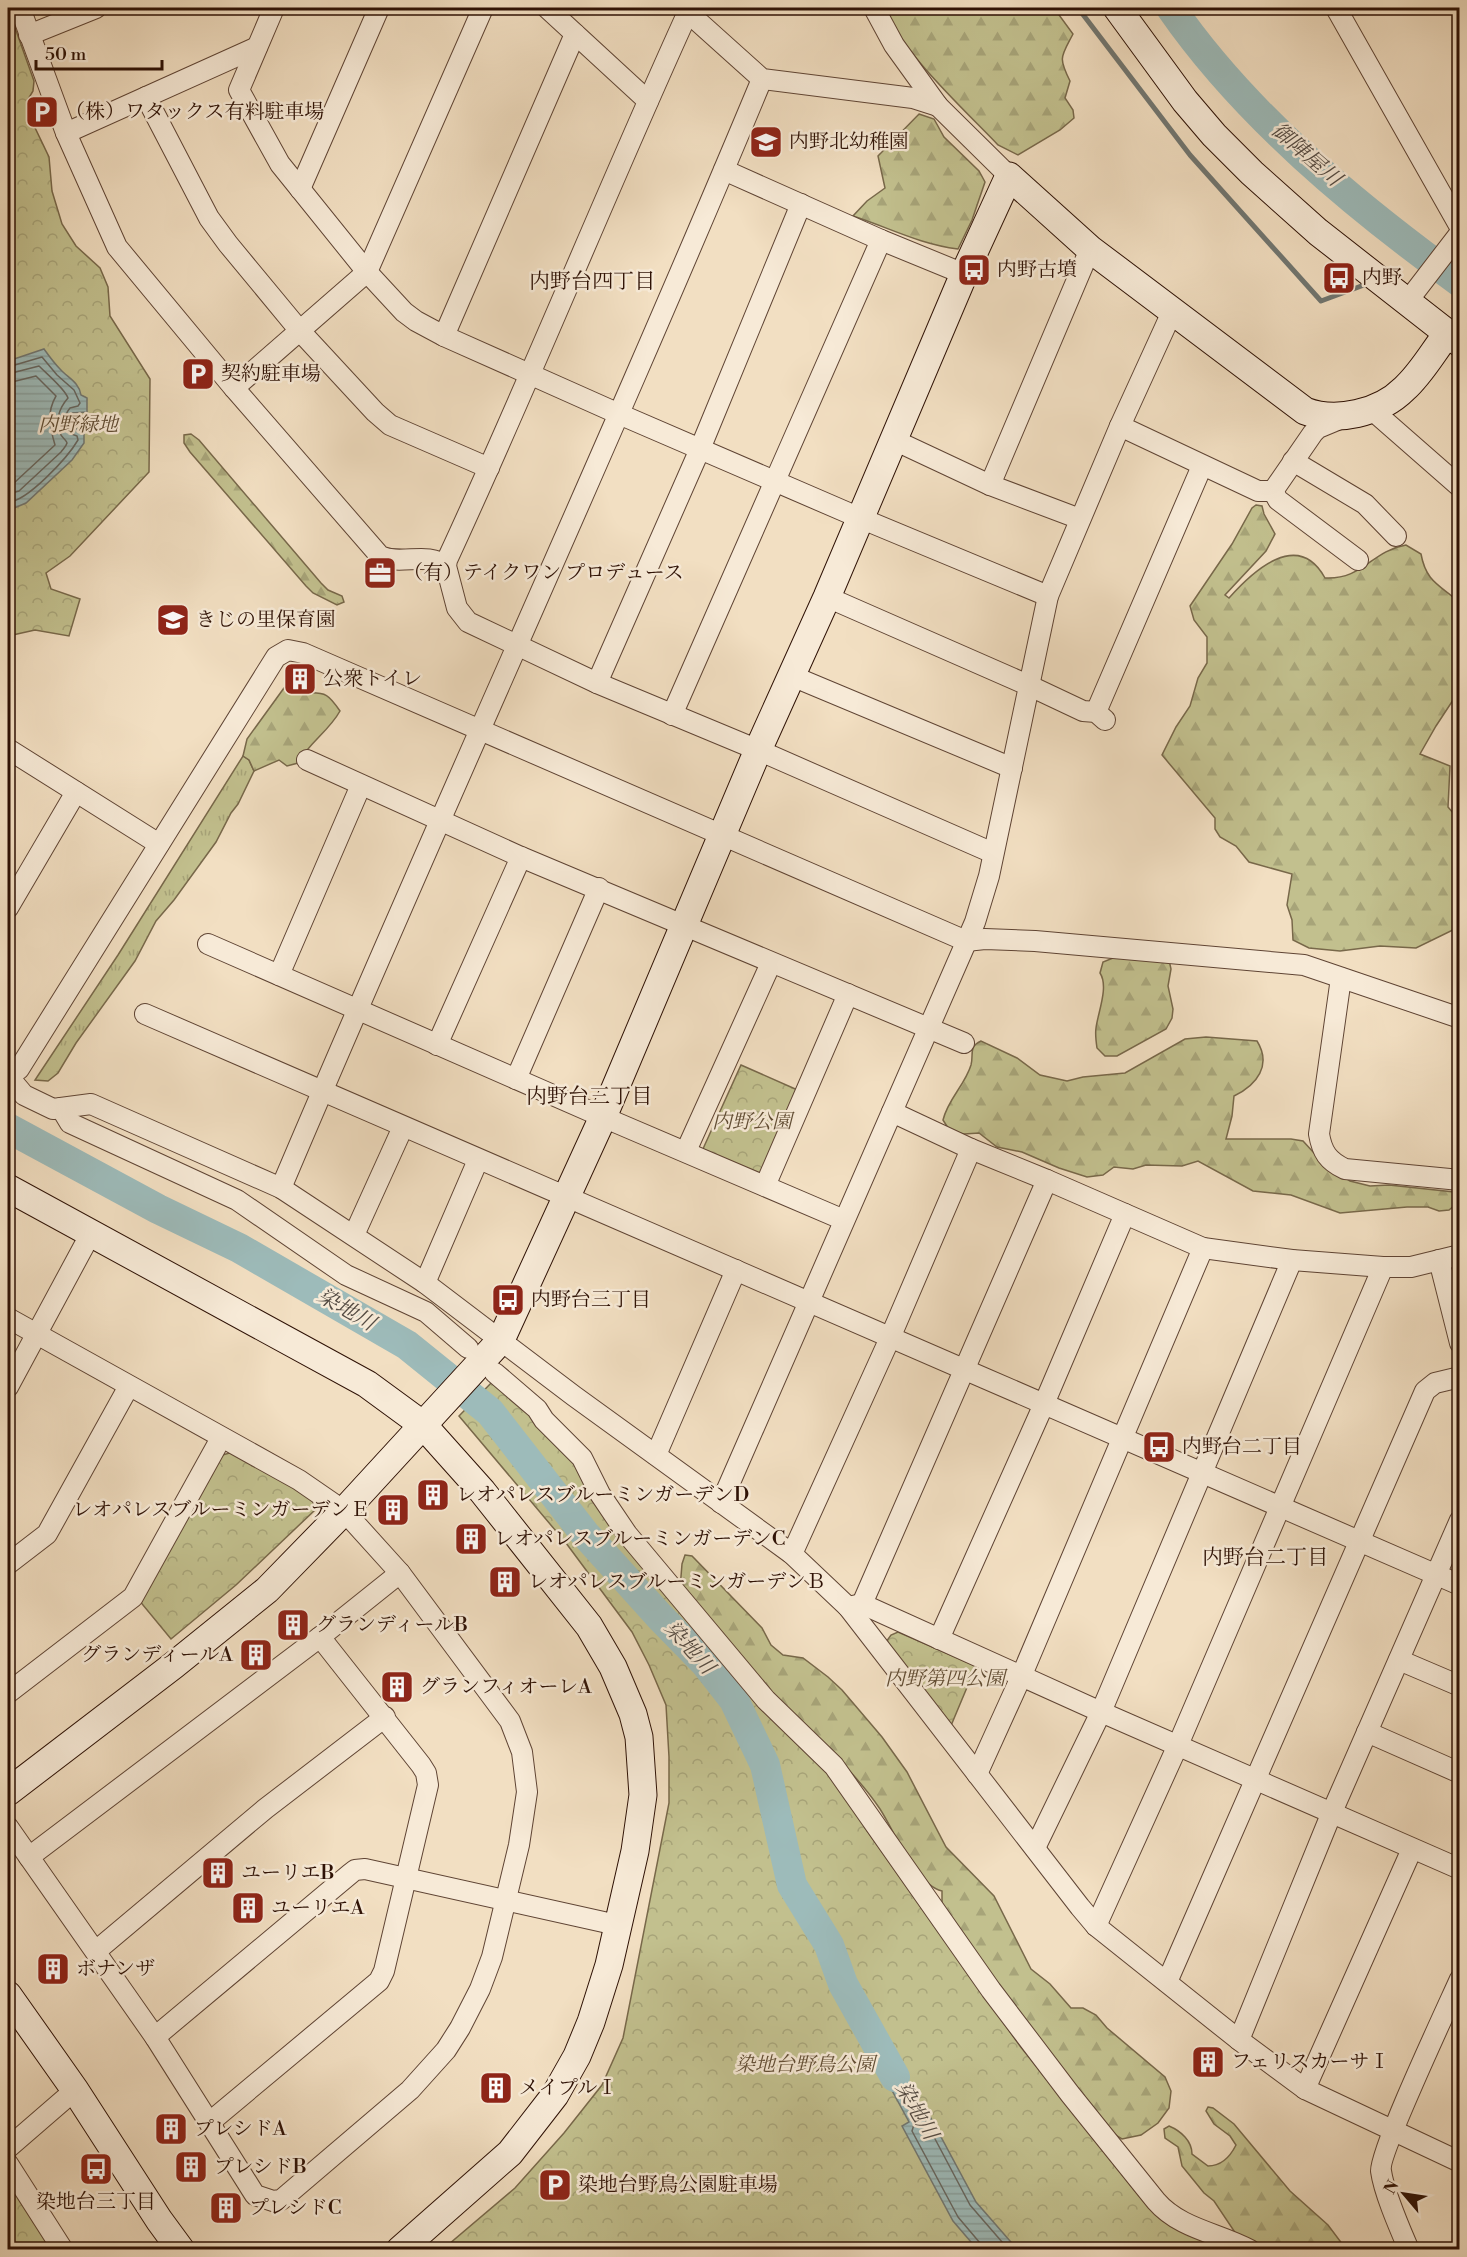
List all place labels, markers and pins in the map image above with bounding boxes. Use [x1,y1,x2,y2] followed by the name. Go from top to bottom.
[24,94,60,130] parking icon: （株）ワタックス有料駐車場
[65,100,325,125] place label: （株）ワタックス有料駐車場
[748,124,784,160] school or university icon: 内野北幼稚園
[789,130,909,155] place label: 内野北幼稚園
[956,252,992,288] bus stop icon: 内野古墳
[997,258,1077,283] place label: 内野古墳
[1321,260,1357,296] bus stop icon: 内野
[1362,266,1402,291] place label: 内野
[180,356,216,392] parking icon: 契約駐車場
[221,362,321,387] place label: 契約駐車場
[362,555,398,591] office icon: （有）テイクワン プロデュース
[403,561,684,586] place label: （有）テイクワン プロデュース
[155,602,191,638] school or university icon: きじの里保育園
[196,608,336,633] place label: きじの里保育園
[282,661,318,697] building icon: 公衆トイレ
[323,667,422,692] place label: 公衆トイレ
[490,1282,526,1318] bus stop icon: 内野台三丁目
[531,1288,651,1313] place label: 内野台三丁目
[1141,1429,1177,1465] bus stop icon: 内野台二丁目
[1182,1435,1302,1460] place label: 内野台二丁目
[415,1477,451,1513] building icon: レオパレスブルーミンガーデンD
[456,1483,749,1508] place label: レオパレスブルーミンガーデンD
[375,1492,411,1528] building icon: レオパレスブルーミンガーデンＥ
[72,1498,370,1523] place label: レオパレスブルーミンガーデンＥ
[453,1521,489,1557] building icon: レオパレスブルーミンガーデンC
[494,1527,786,1552] place label: レオパレスブルーミンガーデンC
[487,1564,523,1600] building icon: レオパレスブルーミンガーデンＢ
[528,1570,826,1595] place label: レオパレスブルーミンガーデンＢ
[275,1607,311,1643] building icon: グランディールB
[316,1613,468,1638] place label: グランディールB
[238,1637,274,1673] building icon: グランディールA
[81,1643,234,1668] place label: グランディールA
[379,1669,415,1705] building icon: グランフィオーレA
[420,1675,593,1700] place label: グランフィオーレA
[200,1855,236,1891] building icon: ユーリエB
[241,1861,335,1886] place label: ユーリエB
[230,1890,266,1926] building icon: ユーリエA
[271,1896,366,1921] place label: ユーリエA
[35,1951,71,1987] building icon: ボナンザ
[76,1957,155,1982] place label: ボナンザ
[1190,2044,1226,2080] building icon: フェリスカーサⅠ
[1231,2050,1390,2075] place label: フェリスカーサⅠ
[478,2070,514,2106] building icon: メイプルⅠ
[519,2076,617,2101] place label: メイプルⅠ
[153,2111,189,2147] building icon: プレシドA
[194,2117,288,2142] place label: プレシドA
[173,2149,209,2185] building icon: プレシドB
[78,2151,114,2187] bus stop icon: 染地台三丁目
[214,2155,307,2180] place label: プレシドB
[537,2167,573,2203] parking icon: 染地台野鳥公園駐車場
[578,2173,778,2198] place label: 染地台野鳥公園駐車場
[36,2190,156,2215] place label: 染地台三丁目
[208,2190,244,2226] building icon: プレシドC
[249,2196,341,2221] place label: プレシドC

